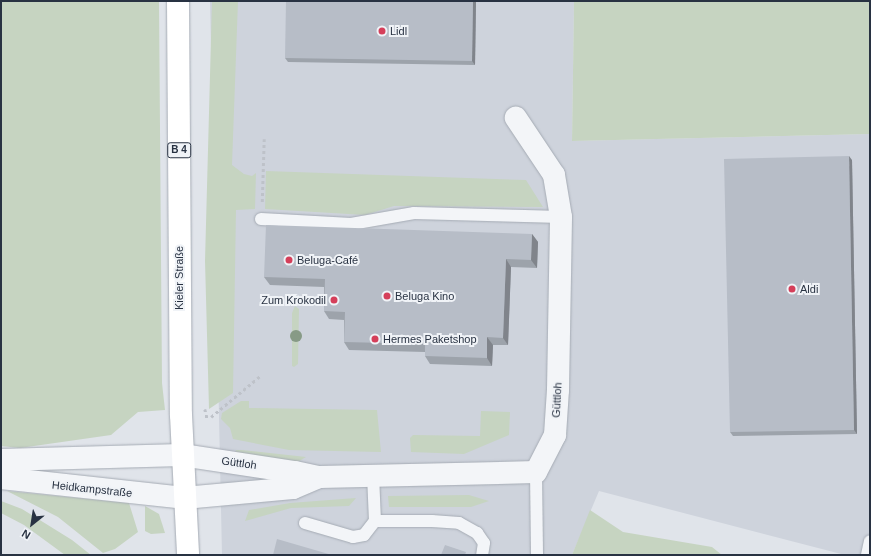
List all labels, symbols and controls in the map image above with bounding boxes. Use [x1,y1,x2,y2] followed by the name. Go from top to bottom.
[390,24,407,38] place label: Lidl
[377,26,387,36] marker: Lidl
[167,142,191,158] road number: B 4
[172,246,186,310] street label: Kieler Straße
[297,253,358,267] place label: Beluga-Café
[284,255,294,265] marker: Beluga-Café
[800,282,818,296] place label: Aldi
[787,284,797,294] marker: Aldi
[395,289,454,303] place label: Beluga Kino
[382,291,392,301] marker: Beluga Kino
[261,293,326,307] place label: Zum Krokodil
[329,295,339,305] marker: Zum Krokodil
[383,332,477,346] place label: Hermes Paketshop
[370,334,380,344] marker: Hermes Paketshop
[549,382,565,418] street label: Güttloh
[221,454,257,472] street label: Güttloh
[51,478,133,500] street label: Heidkampstraße
[12,504,52,544] north arrow
[20,527,32,542] text: N

